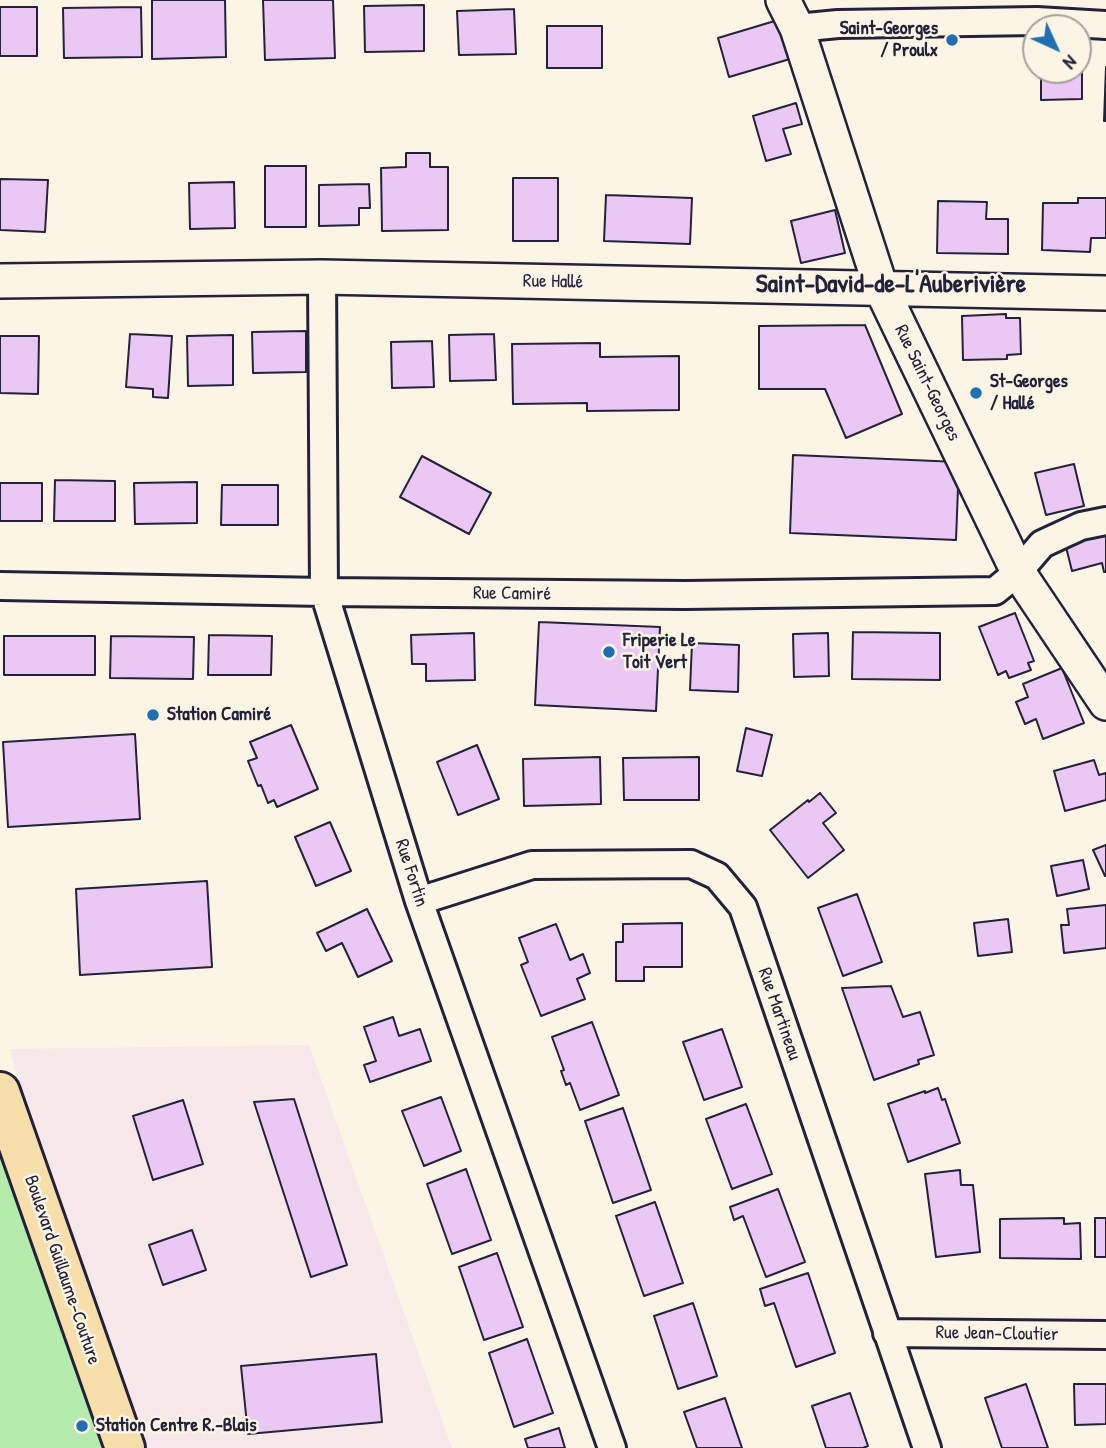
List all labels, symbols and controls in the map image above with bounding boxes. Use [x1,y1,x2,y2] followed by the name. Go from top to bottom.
[1022,14,1092,84] north arrow
[840,18,938,62] place label: Saint-Georges / Proulx
[944,32,960,48] marker: Saint-Georges / Proulx
[1058,50,1083,75] text: N
[756,269,1026,301] district label: Saint-David-de-L'Auberivière
[523,270,583,294] street label: Rue Hallé
[889,321,965,445] street label: Rue Saint-Georges
[990,371,1068,415] place label: St-Georges / Hallé
[968,385,984,401] marker: St-Georges / Hallé
[473,582,551,606] street label: Rue Camiré
[623,630,696,674] place label: Friperie Le Toit Vert
[601,644,617,660] marker: Friperie Le Toit Vert
[167,704,271,726] place label: Station Camiré
[145,707,161,723] marker: Station Camiré
[389,836,433,910] street label: Rue Fortin
[753,965,805,1063] street label: Rue Martineau
[19,1172,105,1368] street label: Boulevard Guillaume-Couture
[935,1322,1059,1346] street label: Rue Jean-Cloutier
[96,1415,257,1437] place label: Station Centre R.-Blais
[74,1418,90,1434] marker: Station Centre R.-Blais

